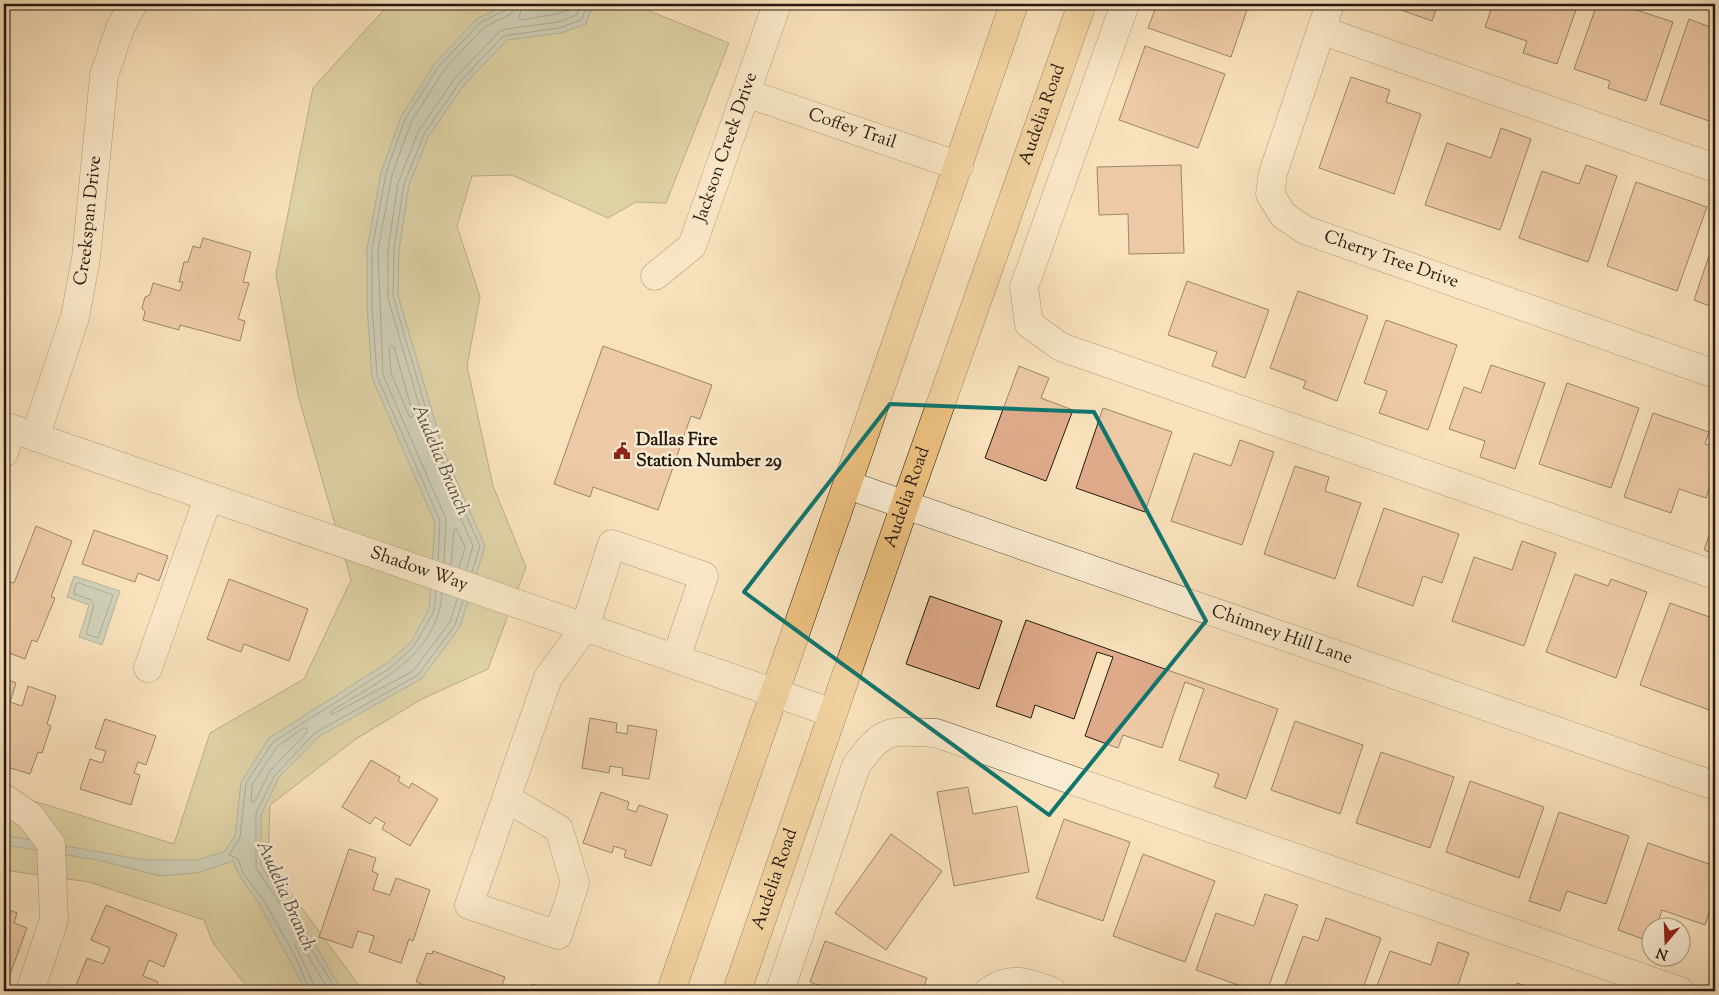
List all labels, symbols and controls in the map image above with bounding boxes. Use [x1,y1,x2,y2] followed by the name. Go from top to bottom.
[1013,61,1073,169] street label: Audelia Road
[688,69,765,227] street label: Jackson Creek Drive
[804,102,900,156] street label: Coffey Trail
[68,154,109,288] street label: Creekspan Drive
[1320,224,1462,296] street label: Cherry Tree Drive
[404,400,476,521] water label: Audelia Branch
[636,428,782,475] place label: Dallas Fire Station Number 29
[612,441,632,461] public building icon: Dallas Fire Station Number 29
[878,444,937,552] street label: Audelia Road
[366,541,471,599] street label: Shadow Way
[1208,599,1356,672] street label: Chimney Hill Lane
[746,825,805,934] street label: Audelia Road
[249,836,322,956] water label: Audelia Branch
[1642,918,1692,968] north arrow
[1654,941,1671,964] text: N

